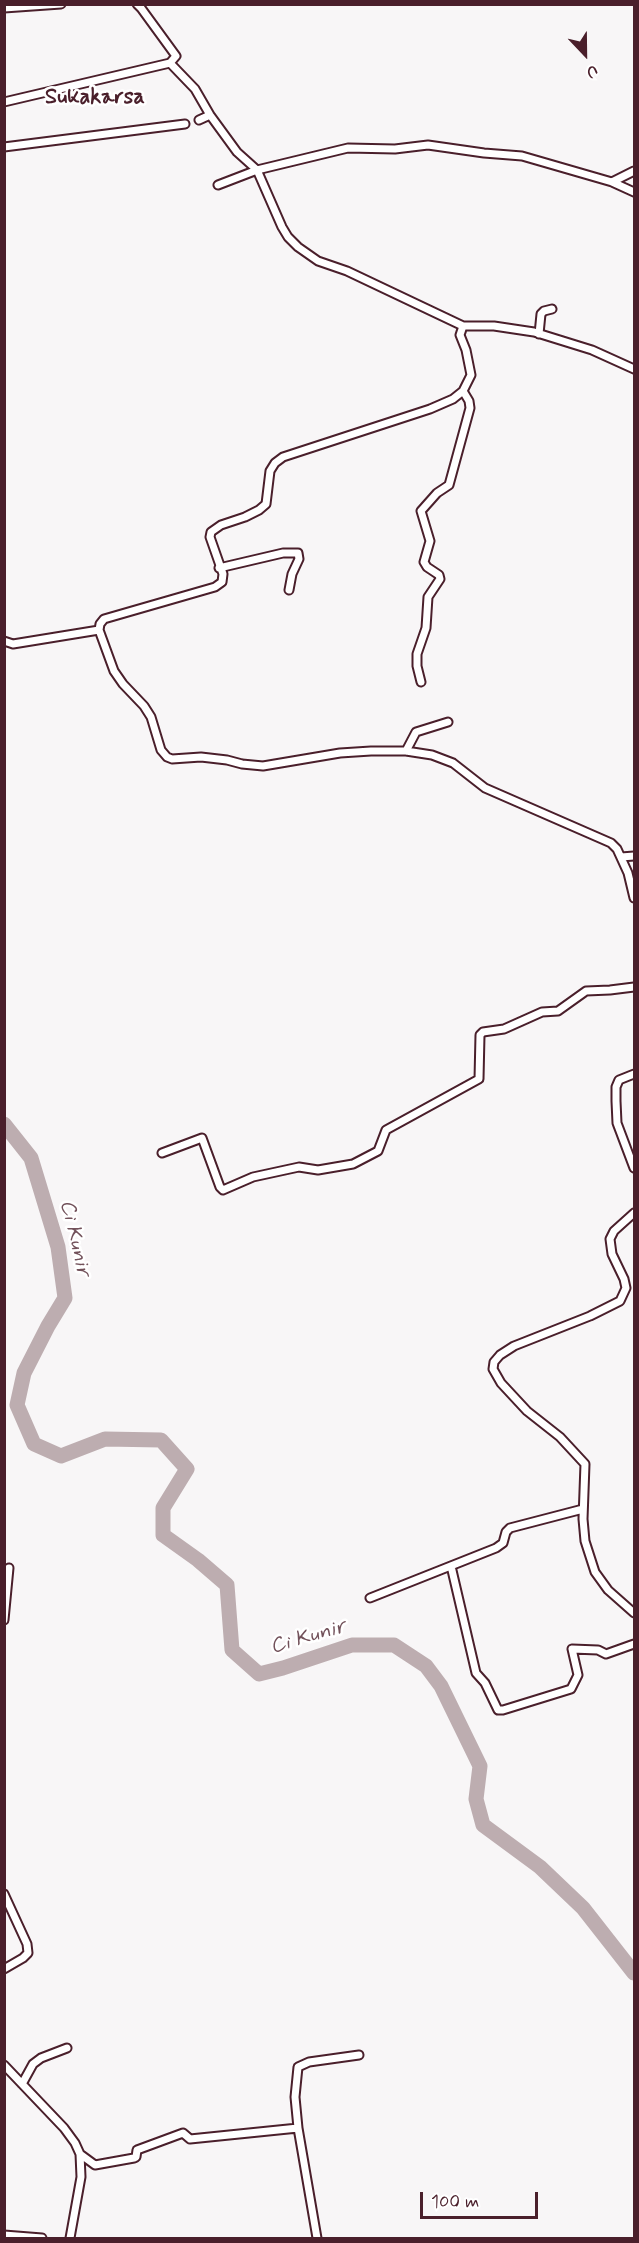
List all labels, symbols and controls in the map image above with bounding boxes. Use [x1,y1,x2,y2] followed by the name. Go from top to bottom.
[555,24,615,84] north arrow
[583,59,601,83] text: U
[45,85,145,111] district label: Sukakarsa
[53,1198,95,1278] water label: Ci Kunir
[268,1615,348,1661] water label: Ci Kunir
[423,2180,542,2218] scale bar
[431,2190,479,2214] text: 100 m

